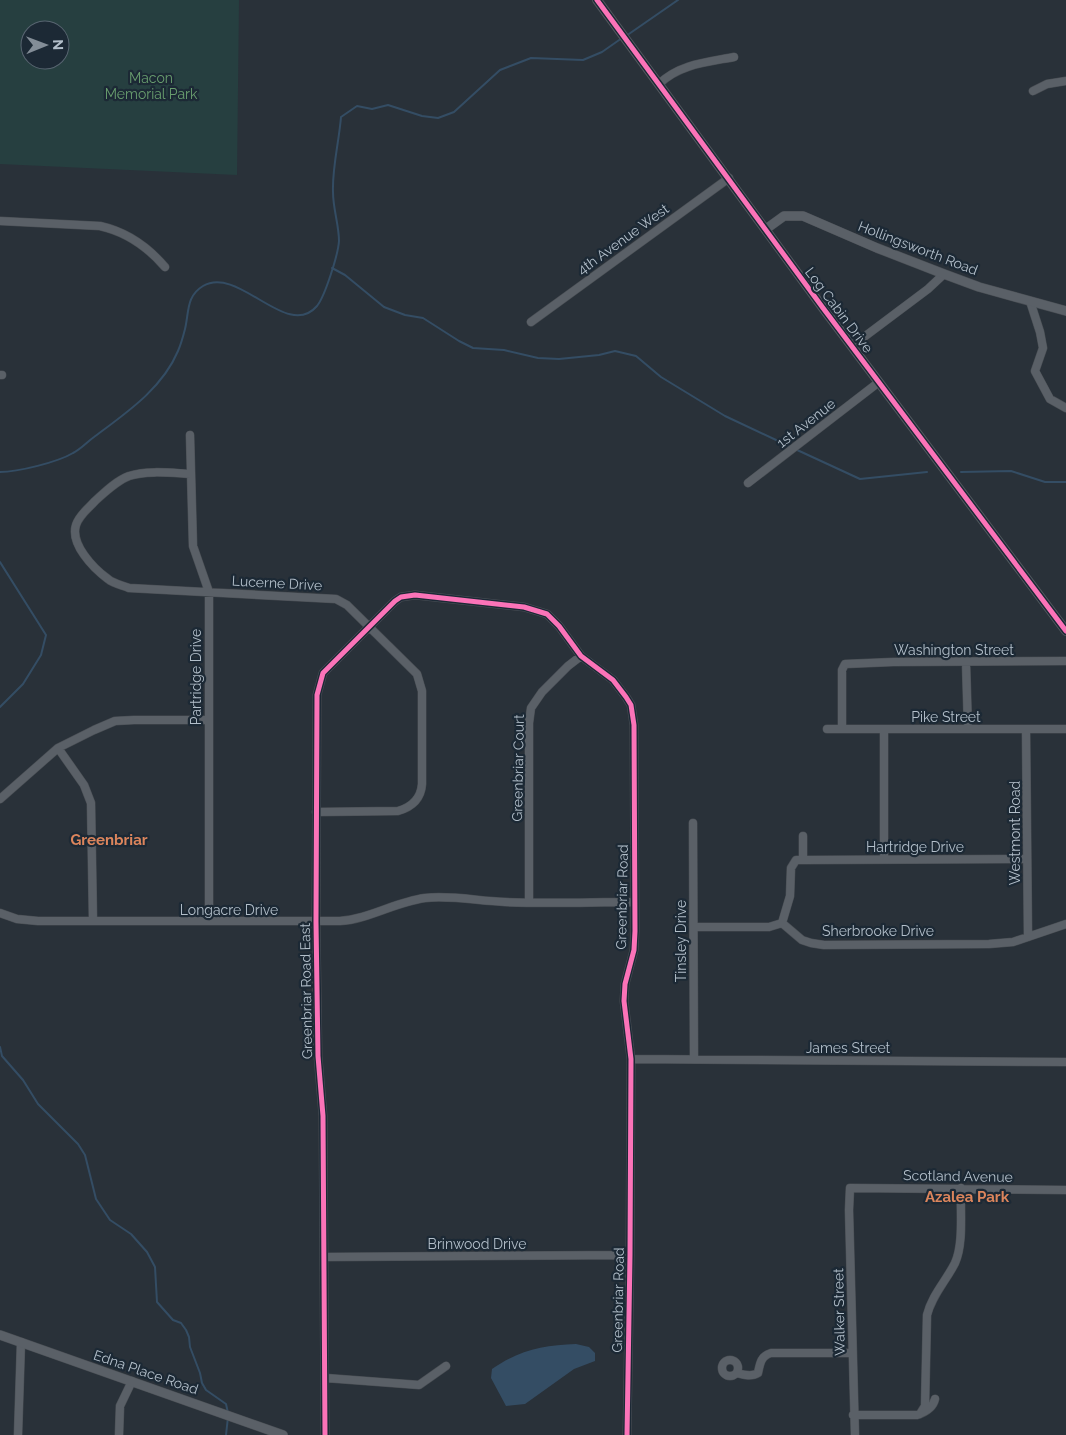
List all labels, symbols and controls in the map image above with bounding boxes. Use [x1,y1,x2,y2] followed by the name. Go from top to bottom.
[20,20,70,70] north arrow
[50,39,66,50] text: N
[105,70,198,102] park label: Macon Memorial Park
[574,200,672,278] street label: 4th Avenue West
[856,218,980,278] street label: Hollingsworth Road
[802,264,876,356] street label: Log Cabin Drive
[774,395,838,451] street label: 1st Avenue
[231,573,323,593] street label: Lucerne Drive
[188,629,204,725] street label: Partridge Drive
[894,642,1014,658] street label: Washington Street
[911,709,981,725] street label: Pike Street
[509,714,527,822] street label: Greenbriar Court
[1007,781,1023,885] street label: Westmont Road
[70,831,148,849] district label: Greenbriar
[866,839,964,855] street label: Hartridge Drive
[613,844,631,950] street label: Greenbriar Road
[673,900,689,982] street label: Tinsley Drive
[180,902,278,918] street label: Longacre Drive
[297,922,315,1059] street label: Greenbriar Road East
[822,923,934,939] street label: Sherbrooke Drive
[806,1040,891,1056] street label: James Street
[903,1167,1013,1185] street label: Scotland Avenue
[925,1188,1010,1206] district label: Azalea Park
[428,1236,526,1252] street label: Brinwood Drive
[609,1247,627,1353] street label: Greenbriar Road
[830,1268,848,1356] street label: Walker Street
[92,1347,200,1397] street label: Edna Place Road

